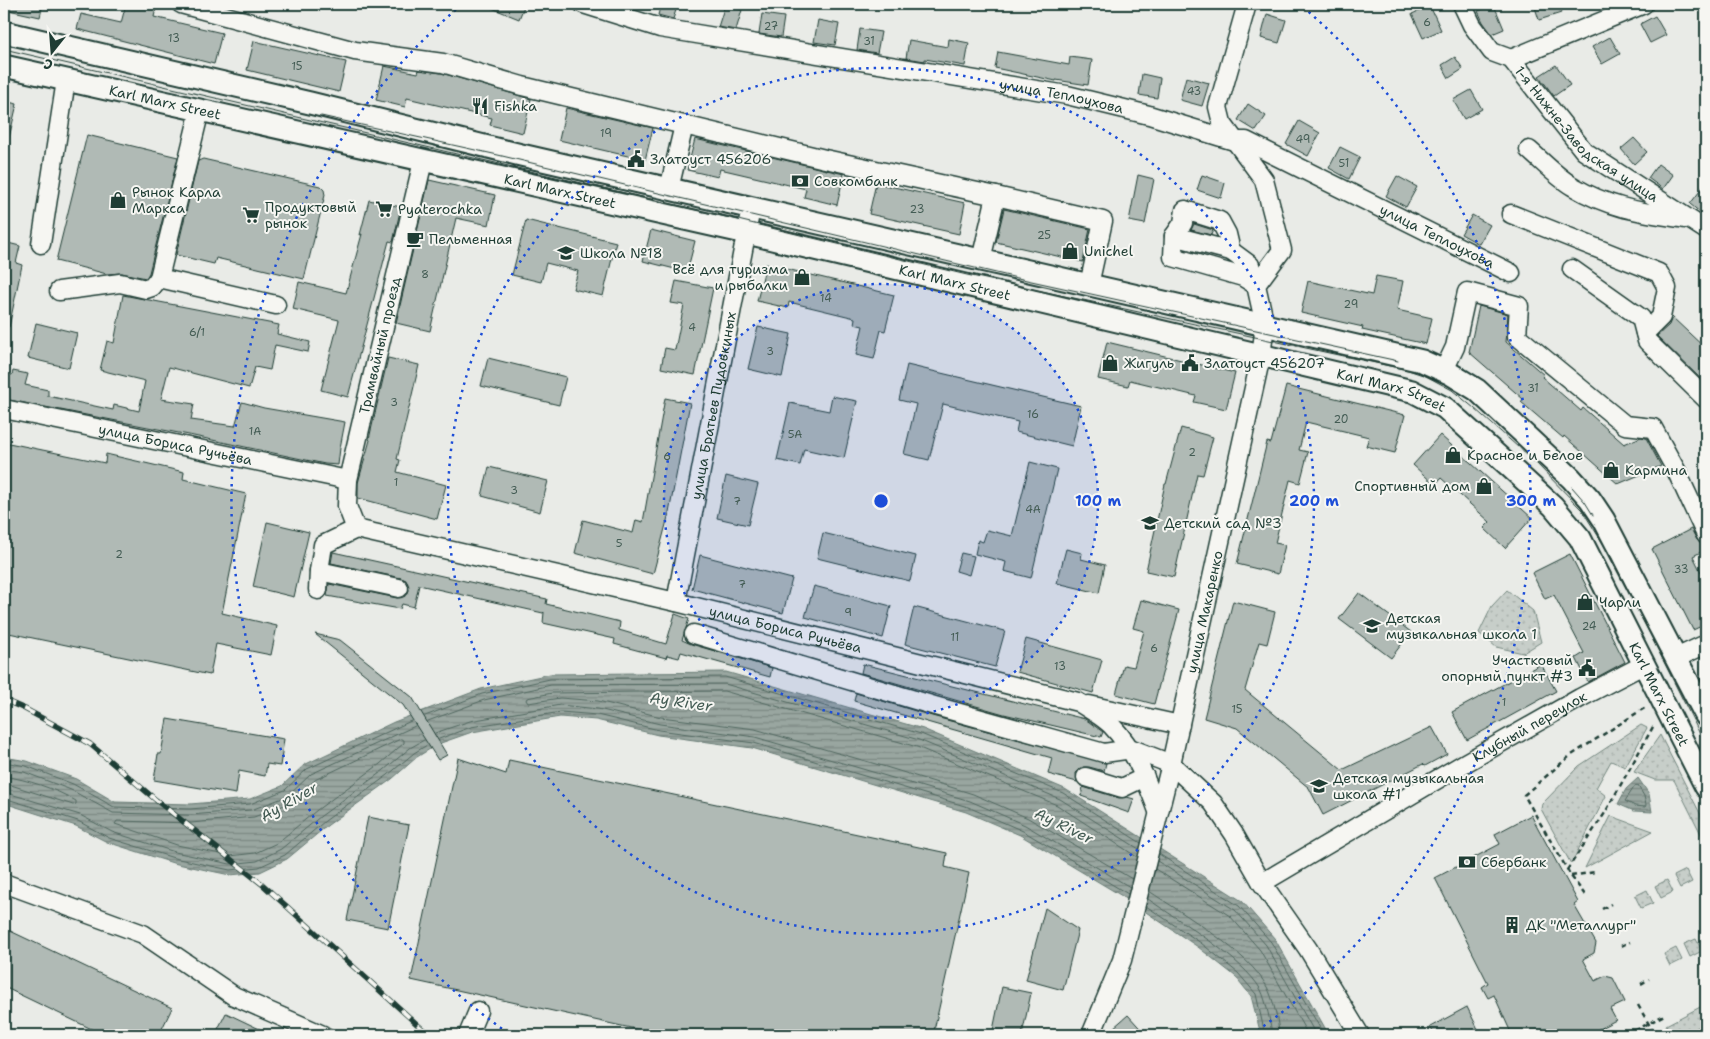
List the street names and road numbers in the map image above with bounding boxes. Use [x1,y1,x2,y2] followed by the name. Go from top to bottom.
[1511,62,1662,206] street label: 1-я Нижне-Заводская улица
[998,75,1126,118] street label: улица Теплоухова
[107,81,223,123] street label: Karl Marx Street
[502,170,618,212] street label: Karl Marx Street
[1377,200,1498,272] street label: улица Теплоухова
[897,260,1012,304] street label: Karl Marx Street
[355,275,405,416] street label: Трамвайный проезд
[687,310,740,501] street label: улица Братьев Пудовкиных
[1335,364,1449,416] street label: Karl Marx Street
[97,420,254,469] street label: улица Бориса Ручьёва
[1182,549,1227,675] street label: улица Макаренко
[707,602,864,657] street label: улица Бориса Ручьёва
[1625,639,1693,749] street label: Karl Marx Street
[1469,687,1590,766] street label: Клубный переулок

